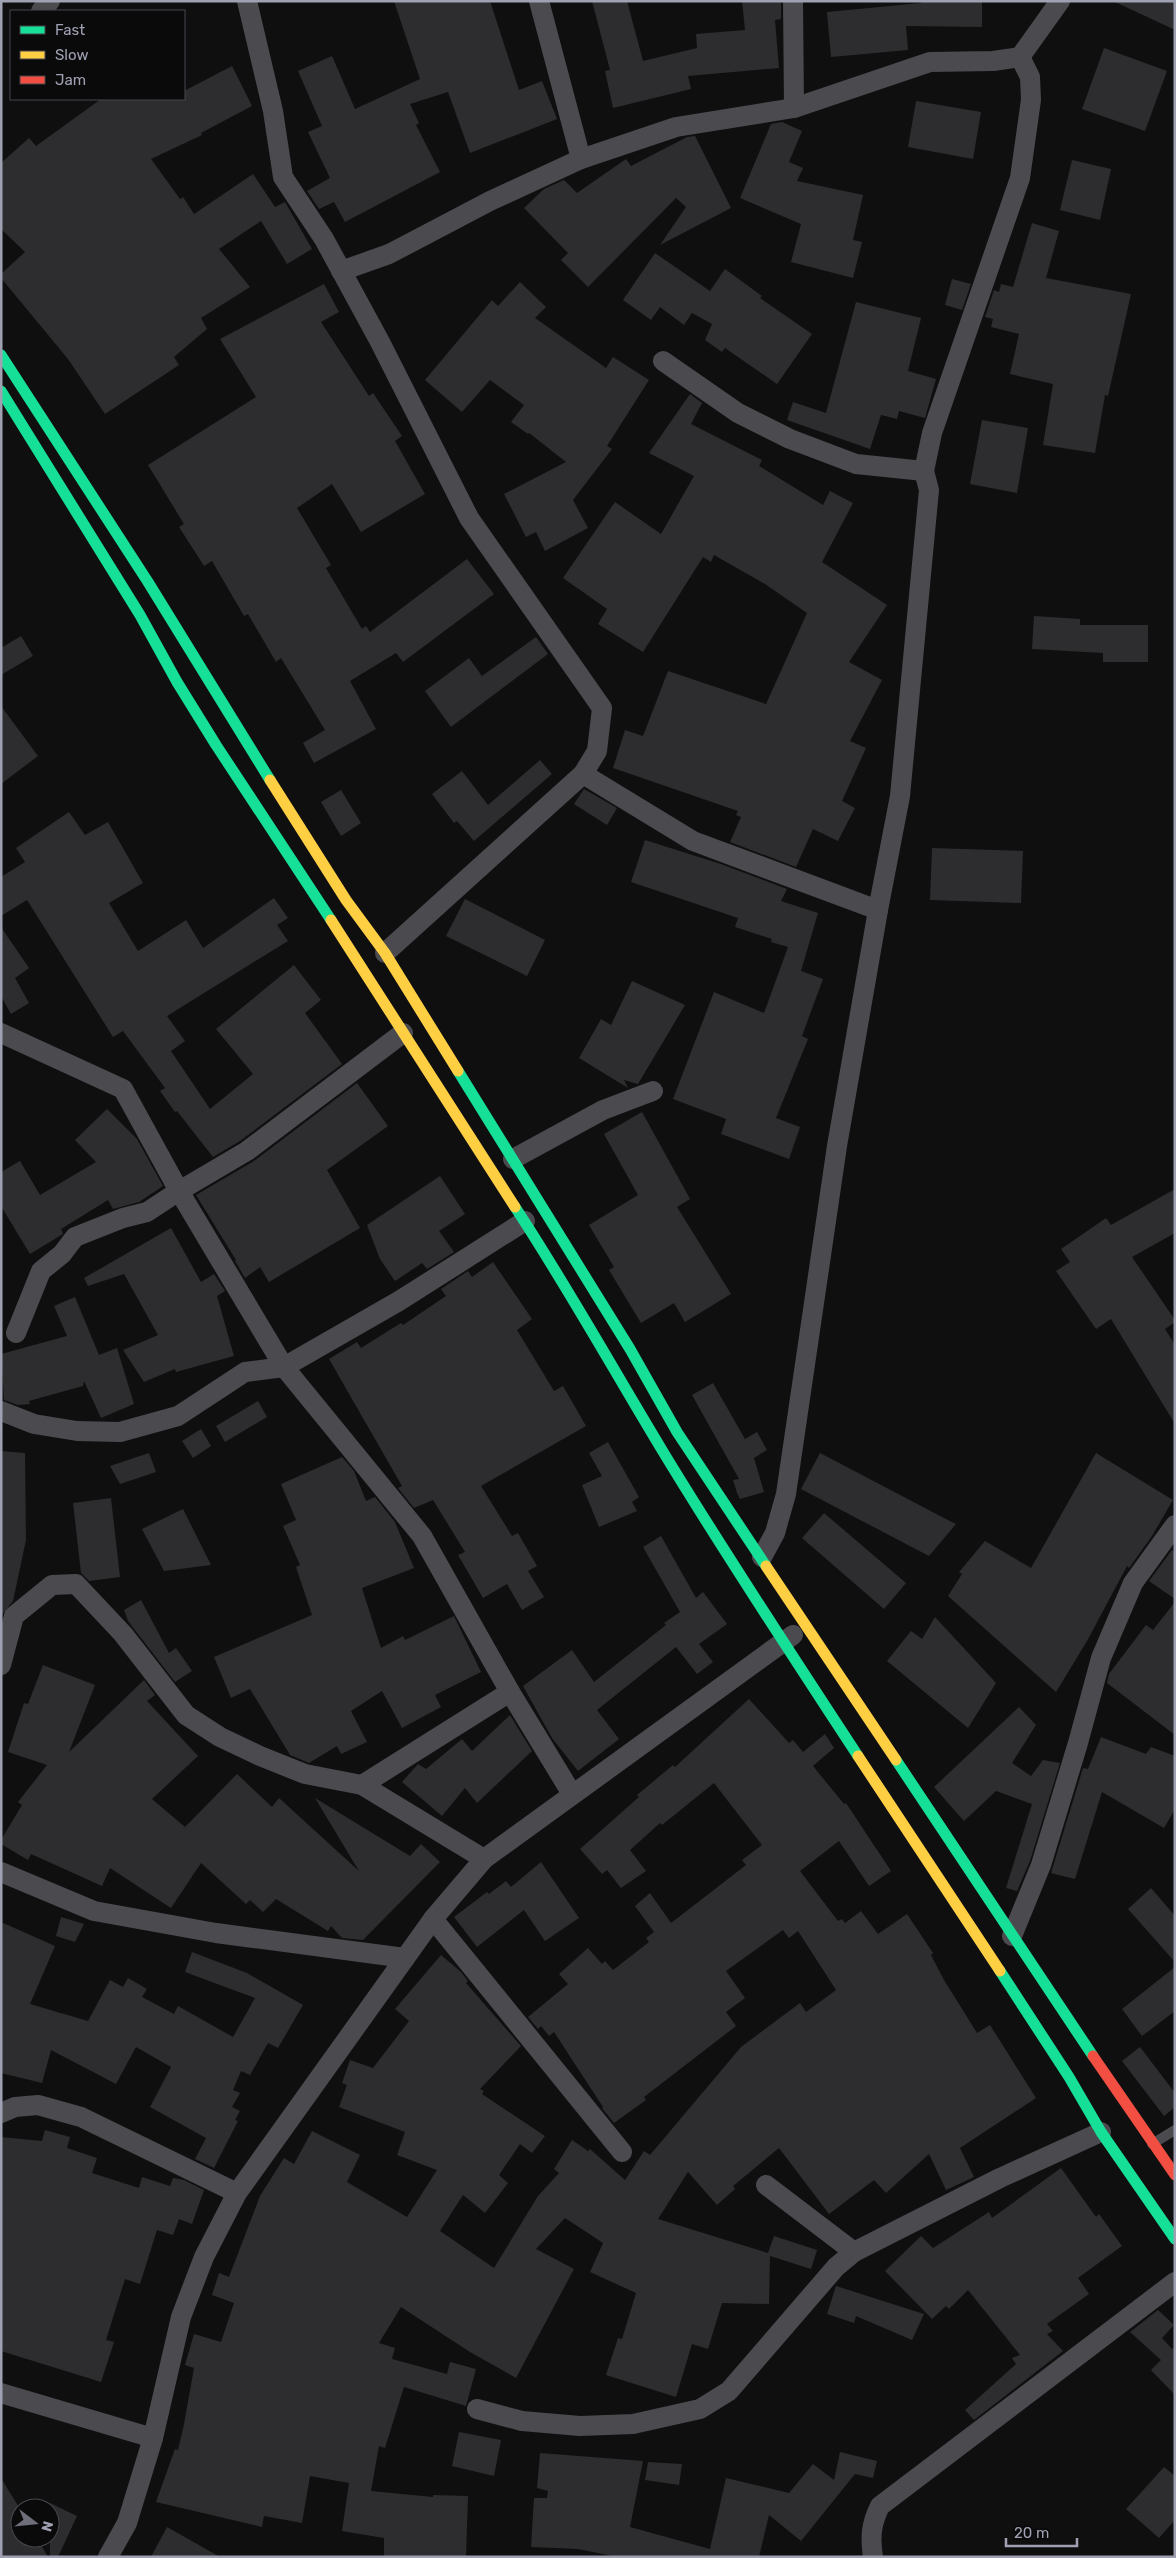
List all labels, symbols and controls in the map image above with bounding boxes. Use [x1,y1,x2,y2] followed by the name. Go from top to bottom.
[10,10,185,100] legend
[55,21,85,39] text: Fast
[55,46,88,64] text: Slow
[55,71,86,89] text: Jam
[10,2498,60,2548] north arrow
[1006,2516,1077,2548] scale bar
[37,2519,57,2534] text: N
[1014,2524,1049,2542] text: 20 m

